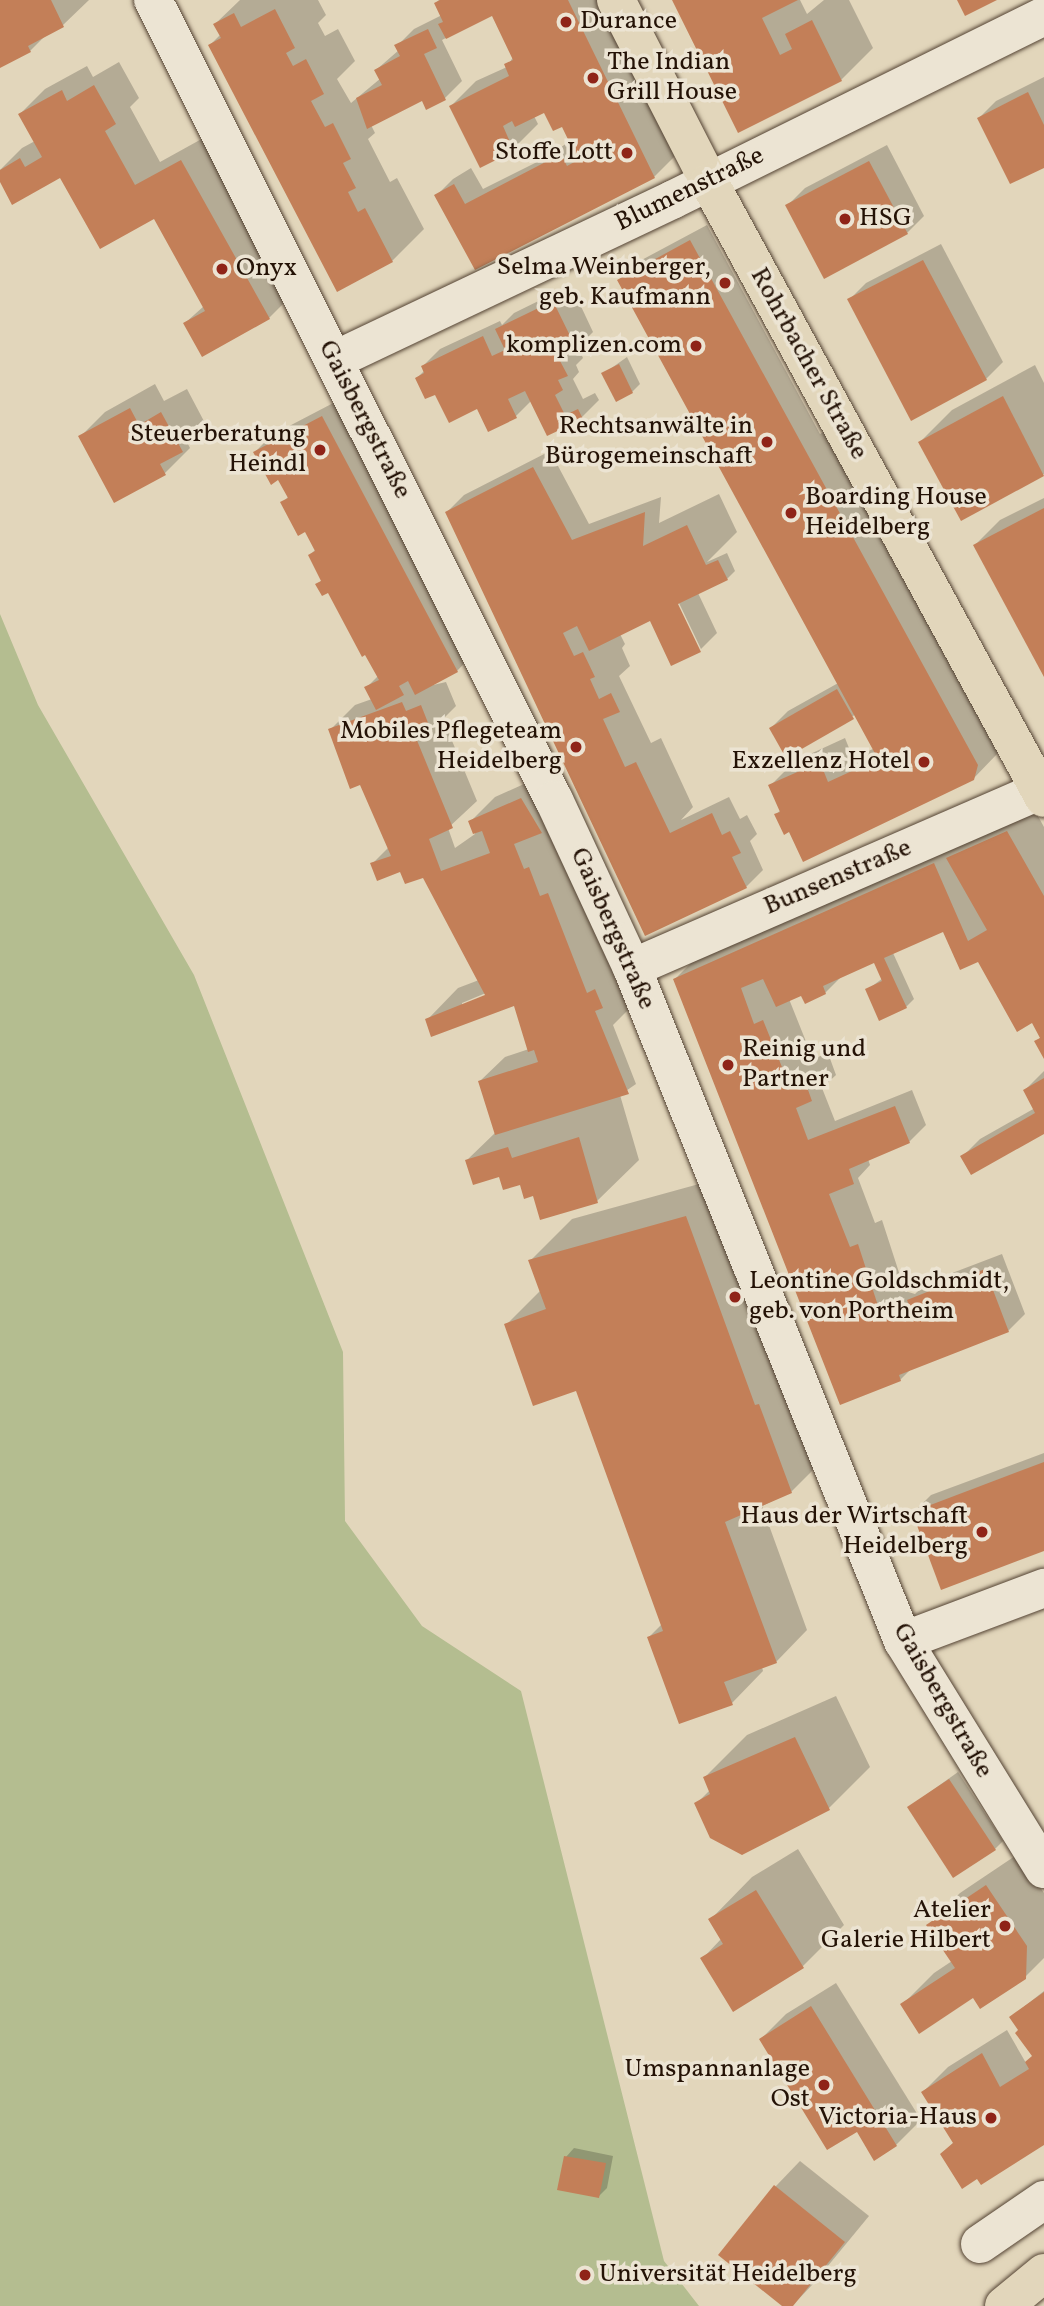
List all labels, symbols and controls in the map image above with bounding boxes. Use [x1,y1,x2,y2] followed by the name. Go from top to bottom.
[580,6,677,38] place label: Durance
[558,14,574,30] marker: Durance
[607,47,737,108] place label: The Indian Grill House
[585,70,601,86] marker: The Indian Grill House
[495,137,613,169] place label: Stoffe Lott
[611,141,769,239] street label: Blumenstraße
[619,145,635,161] marker: Stoffe Lott
[859,203,912,235] place label: HSG
[837,211,853,227] marker: HSG
[496,252,711,314] place label: Selma Weinberger, geb. Kaufmann
[236,253,297,285] place label: Onyx
[214,261,230,277] marker: Onyx
[742,263,874,465] street label: Rohrbacher Straße
[717,275,733,291] marker: Selma Weinberger, geb. Kaufmann
[506,330,682,362] place label: komplizen.com
[311,336,417,504] street label: Gaisbergstraße
[688,338,704,354] marker: komplizen.com
[545,411,753,472] place label: Rechtsanwälte in Bürogemeinschaft
[130,419,306,480] place label: Steuerberatung Heindl
[759,434,775,450] marker: Rechtsanwälte in Bürogemeinschaft
[312,442,328,458] marker: Steuerberatung Heindl
[805,482,987,544] place label: Boarding House Heidelberg
[783,505,799,521] marker: Boarding House Heidelberg
[340,716,562,778] place label: Mobiles Pflegeteam Heidelberg
[568,739,584,755] marker: Mobiles Pflegeteam Heidelberg
[731,746,910,778] place label: Exzellenz Hotel
[916,754,932,770] marker: Exzellenz Hotel
[759,833,917,923] street label: Bunsenstraße
[562,843,662,1015] street label: Gaisbergstraße
[742,1034,866,1096] place label: Reinig und Partner
[720,1057,736,1073] marker: Reinig und Partner
[749,1266,1009,1328] place label: Leontine Goldschmidt, geb. von Portheim
[727,1289,743,1305] marker: Leontine Goldschmidt, geb. von Portheim
[740,1501,968,1562] place label: Haus der Wirtschaft Heidelberg
[974,1524,990,1540] marker: Haus der Wirtschaft Heidelberg
[885,1618,999,1784] street label: Gaisbergstraße
[821,1895,991,1956] place label: Atelier Galerie Hilbert
[997,1918,1013,1934] marker: Atelier Galerie Hilbert
[625,2054,810,2116] place label: Umspannanlage Ost
[816,2077,832,2093] marker: Umspannanlage Ost
[818,2102,977,2134] place label: Victoria-Haus
[983,2110,999,2126] marker: Victoria-Haus
[599,2259,857,2291] place label: Universität Heidelberg
[577,2267,593,2283] marker: Universität Heidelberg

